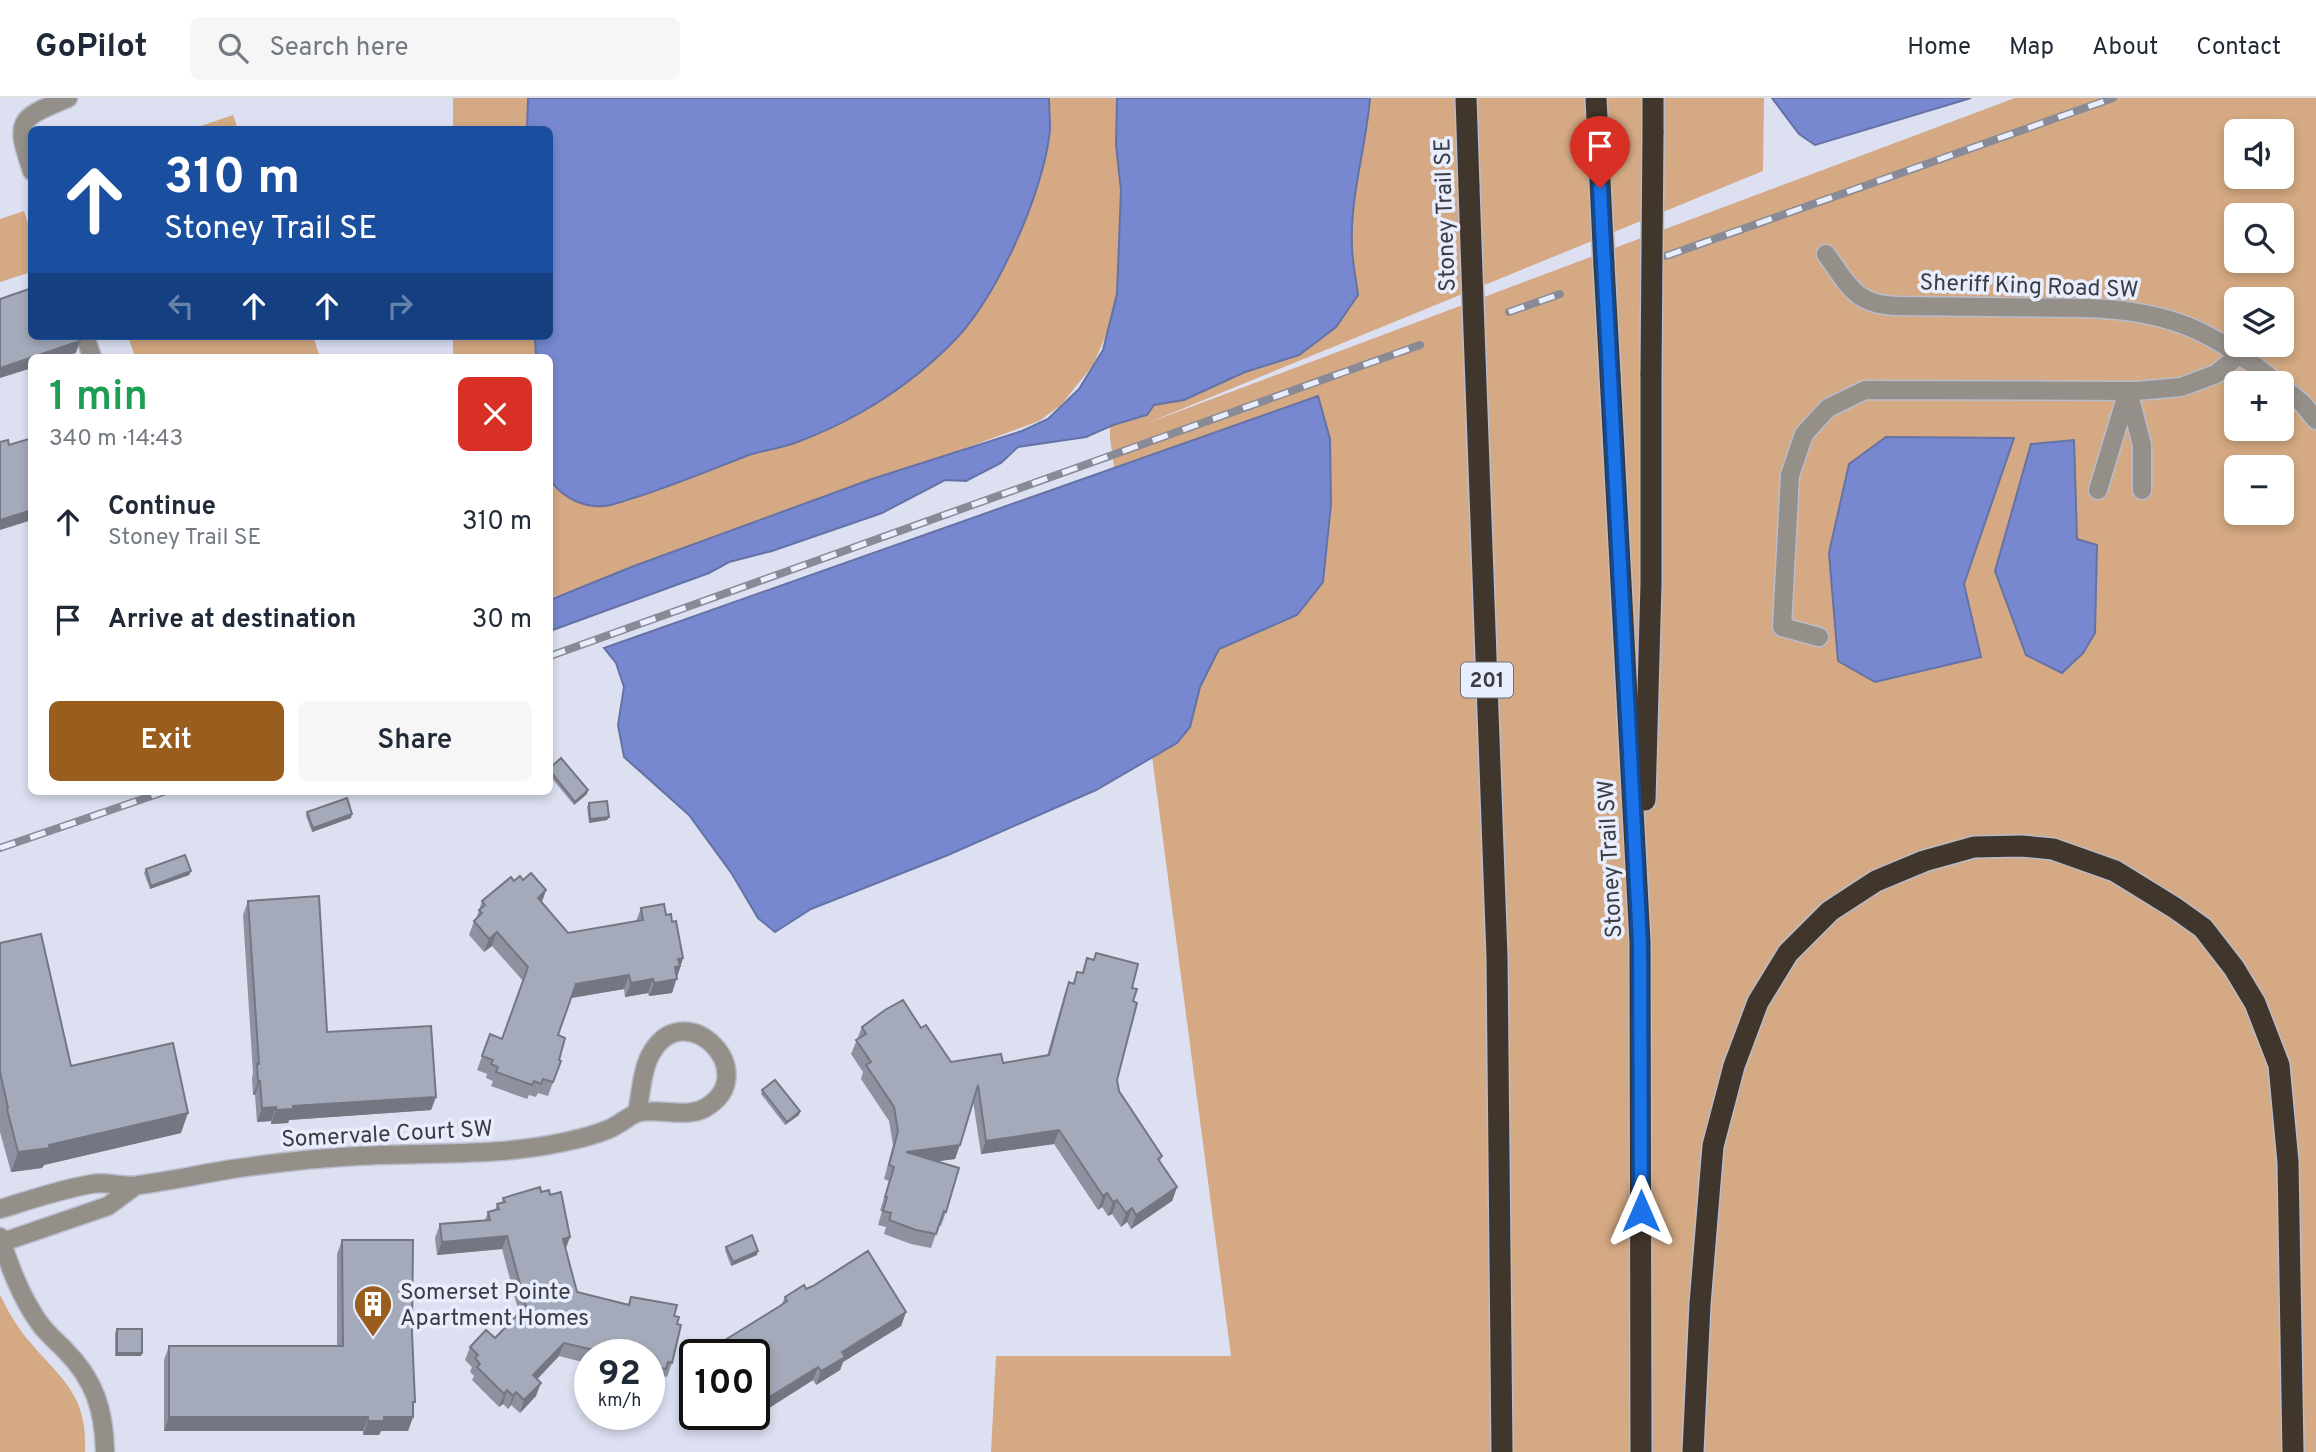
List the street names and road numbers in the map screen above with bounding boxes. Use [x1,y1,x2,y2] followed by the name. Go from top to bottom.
[1429,138,1464,292] street label: Stoney Trail SE
[1919,269,2139,306] street label: Sheriff King Road SW
[1461,662,1513,698] road number: 201
[1593,779,1630,939] street label: Stoney Trail SW
[281,1115,494,1156] street label: Somervale Court SW

